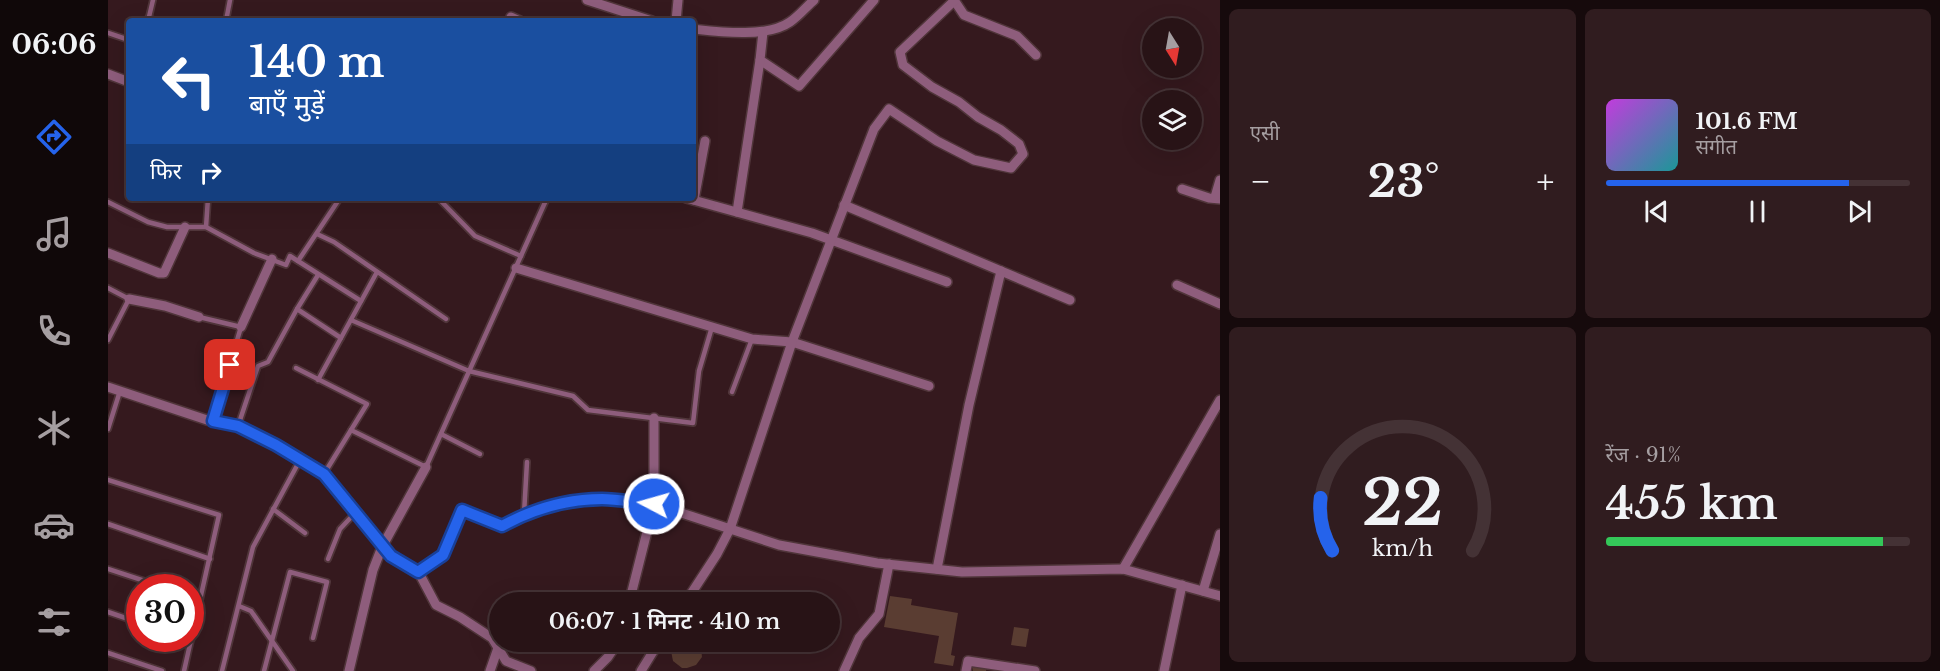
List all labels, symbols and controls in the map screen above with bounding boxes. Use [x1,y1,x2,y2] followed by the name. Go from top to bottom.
[1142,18,1202,78] north arrow
[1142,18,1202,150] map controls
[12,28,96,61] text: 06:06
[249,36,385,88] text: 140 m
[150,42,228,120] icon: left
[249,88,325,121] text: बाएँ मुड़ें
[1142,90,1202,150] button: layers
[1696,108,1798,135] text: 101.6 FM
[33,116,75,158] icon: directions
[1250,121,1280,145] text: एसी
[1696,135,1737,159] text: संगीत
[1367,153,1440,209] text: 23°
[194,156,227,189] icon: right
[150,158,182,185] text: फिर
[1250,161,1271,202] text: −
[1536,161,1555,202] text: +
[1640,195,1673,228] icon: previous
[1741,195,1774,228] icon: pause
[1843,195,1876,228] icon: next
[33,213,75,255] icon: music
[33,310,75,352] icon: phone
[204,339,255,390] pin
[213,348,246,381] icon: arrive
[33,407,75,449] icon: climate
[1606,443,1681,467] text: रेंज · 91%
[1362,464,1443,542] text: 22
[622,472,686,536] position arrow
[1606,475,1778,531] text: 455 km
[33,504,75,546] icon: car
[1372,536,1433,563] text: km/h
[126,574,204,652] speed limit sign: 30
[33,601,75,643] icon: filters
[549,608,780,635] text: 06:07 · 1 मिनट · 410 m

